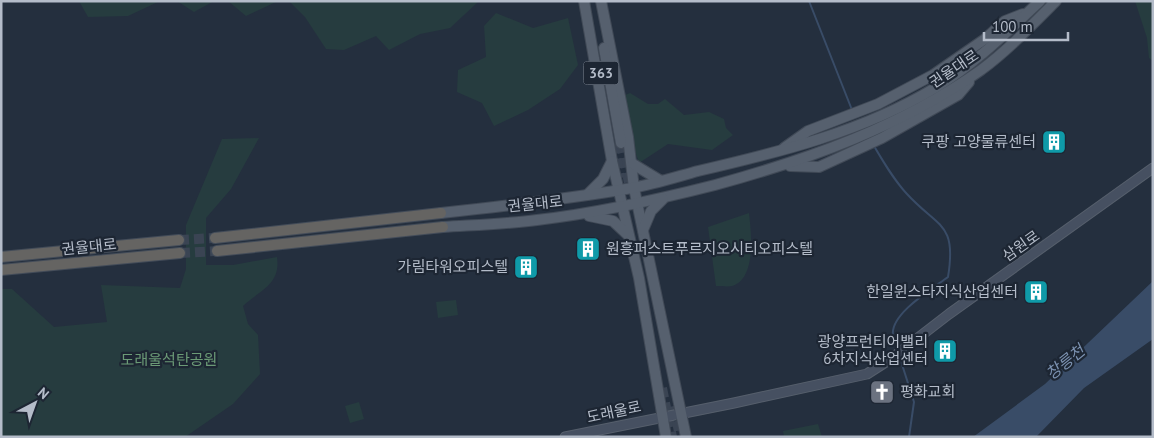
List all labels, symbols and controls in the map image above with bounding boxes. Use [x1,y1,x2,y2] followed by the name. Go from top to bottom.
[984,10,1068,42] scale bar
[992,17,1033,36] text: 100 m
[926,45,982,92] street label: 권율대로
[584,62,618,84] road number: 363
[1041,129,1067,155] building icon: 쿠팡 고양물류센터
[922,132,1036,151] place label: 쿠팡 고양물류센터
[507,191,563,216] street label: 권율대로
[998,226,1043,265] street label: 삼원로
[61,234,117,259] street label: 권율대로
[575,236,601,262] building icon: 원흥퍼스트푸르지오시티오피스텔
[606,239,813,258] place label: 원흥퍼스트푸르지오시티오피스텔
[513,254,539,280] building icon: 가림타워오피스텔
[398,257,508,276] place label: 가림타워오피스텔
[1023,279,1049,305] building icon: 한일윈스타지식산업센터
[866,282,1018,301] place label: 한일윈스타지식산업센터
[818,332,928,368] place label: 광양프런티어밸리 6차지식산업센터
[932,338,958,364] building icon: 광양프런티어밸리 6차지식산업센터
[1042,339,1090,384] water label: 창릉천
[121,350,217,369] park label: 도래울석탄공원
[10,378,60,428] north arrow
[869,379,895,405] church icon: 평화교회
[900,382,955,401] place label: 평화교회
[34,383,53,403] text: N
[585,396,643,427] street label: 도래울로

